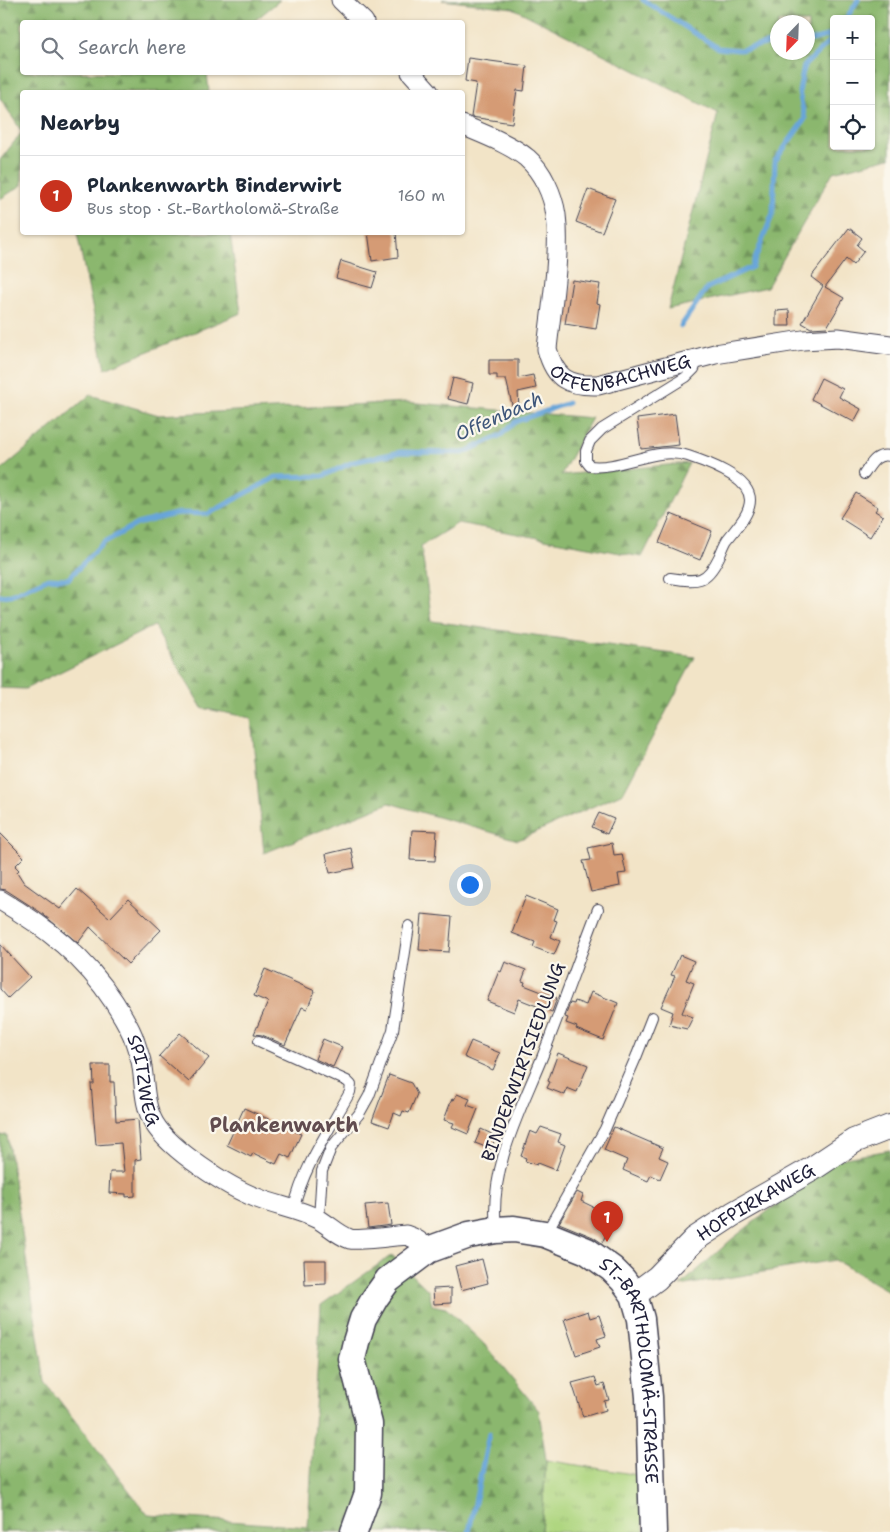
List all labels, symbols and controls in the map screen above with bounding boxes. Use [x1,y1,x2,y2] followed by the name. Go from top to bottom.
[770,15,815,60] north arrow
[830,15,875,150] map controls
[830,15,875,60] button: +
[20,20,465,75] search box
[38,34,66,62] icon: search
[78,35,187,60] text: Search here
[830,60,875,105] button: −
[830,105,875,150] button: locate
[40,109,120,137] text: Nearby
[87,173,342,198] text: Plankenwarth Binderwirt
[52,185,60,206] text: 1
[398,185,445,206] text: 160 m
[87,198,339,219] text: Bus stop · St.-Bartholomä-Straße
[551,347,697,371] street label: OFFENBACHWEG
[544,349,694,397] text: OFFENBACHWEG
[451,385,547,447] water label: Offenbach
[457,872,483,898] your location
[476,959,570,1165] street label: BINDERWIRTSIEDLUNG
[121,1031,166,1130] street label: SPITZWEG
[209,1112,359,1138] district label: Plankenwarth
[692,1158,820,1247] street label: HOFPIRKAWEG
[591,1201,623,1242] pin: 1
[594,1252,664,1484] street label: ST.-BARTHOLOMÄ-STRASSE

